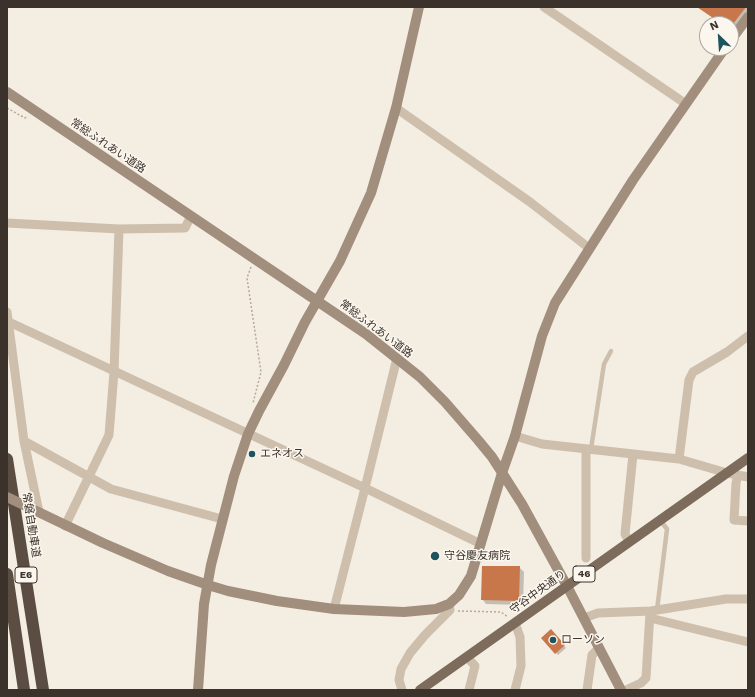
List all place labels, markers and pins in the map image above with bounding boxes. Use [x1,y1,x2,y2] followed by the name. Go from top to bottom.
[260,447,304,461] place label: エネオス
[247,449,257,459] marker: エネオス
[444,549,510,563] place label: 守谷慶友病院
[429,550,441,562] marker: 守谷慶友病院
[561,633,605,647] place label: ローソン
[548,635,558,645] marker: ローソン

